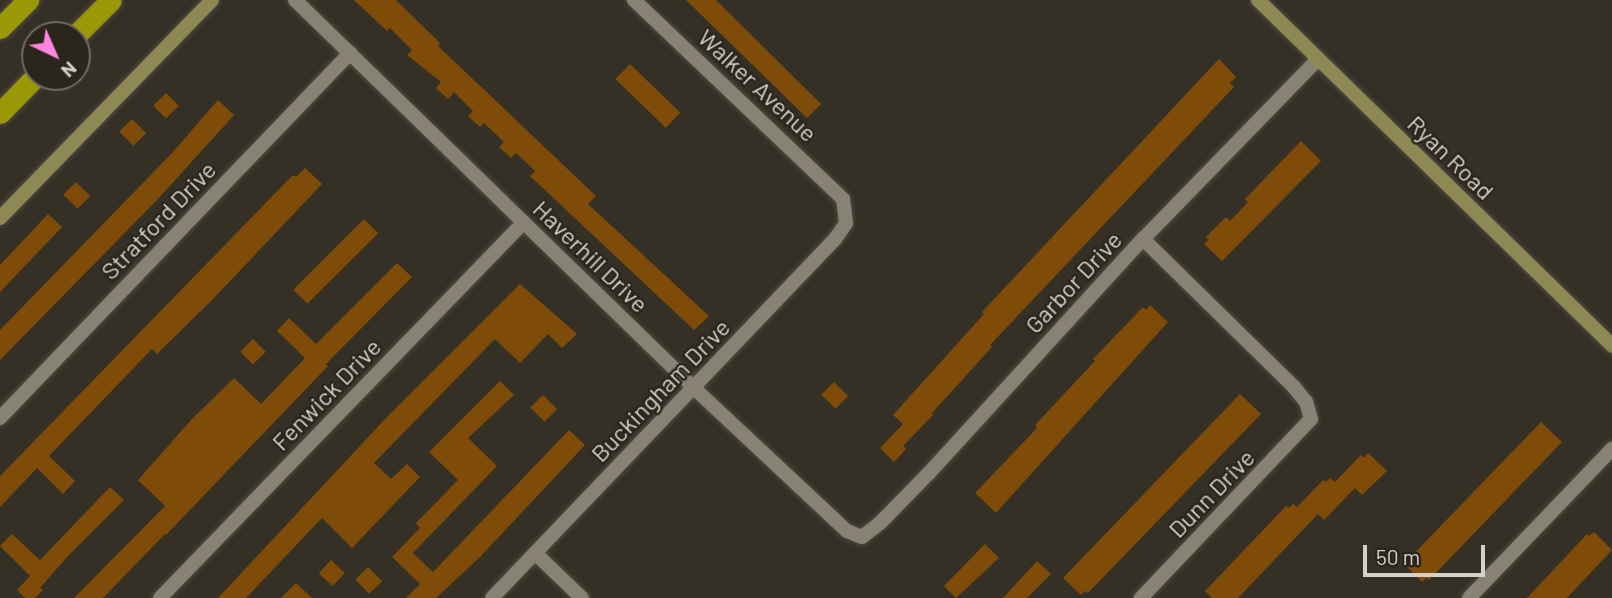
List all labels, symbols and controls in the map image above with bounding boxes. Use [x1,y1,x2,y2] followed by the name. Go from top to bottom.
[21,21,91,91] north arrow
[693,23,823,147] street label: Walker Avenue
[57,57,82,83] text: N
[1402,109,1500,205] street label: Ryan Road
[95,155,221,285] street label: Stratford Drive
[528,194,654,318] street label: Haverhill Drive
[1019,225,1127,339] street label: Garbor Drive
[585,313,735,467] street label: Buckingham Drive
[265,332,387,456] street label: Fenwick Drive
[1162,443,1260,543] street label: Dunn Drive
[1367,532,1490,576] scale bar
[1376,544,1420,569] text: 50 m

